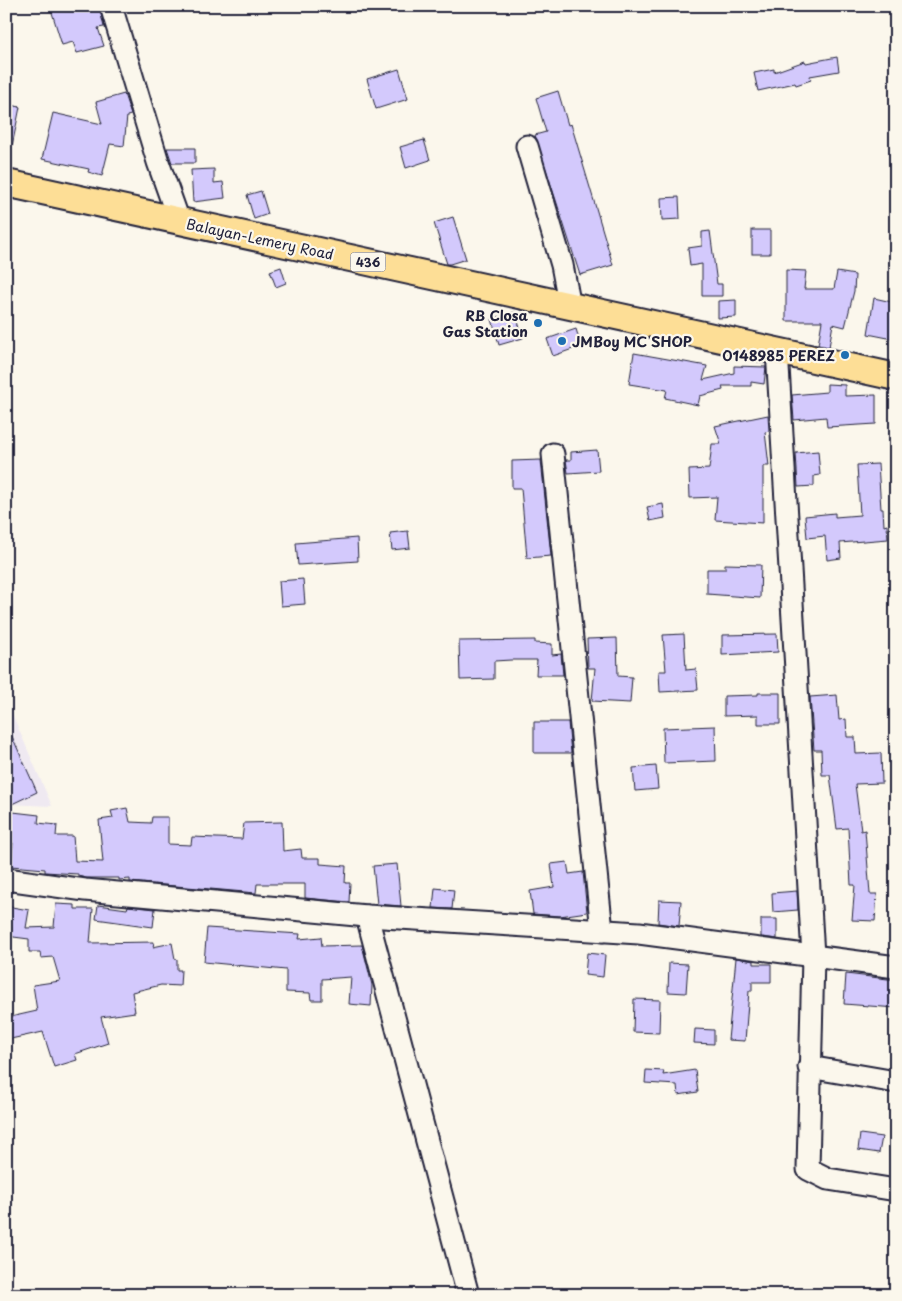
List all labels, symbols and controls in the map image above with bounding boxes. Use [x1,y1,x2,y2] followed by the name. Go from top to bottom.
[185,213,335,265] street label: Balayan-Lemery Road
[350,252,386,272] road number: 436
[443,305,529,342] place label: RB Closa Gas Station
[532,317,544,329] marker: RB Closa Gas Station
[572,331,692,352] place label: JMBoy MC SHOP
[556,335,568,347] marker: JMBoy MC SHOP
[722,345,836,366] place label: 0148985 PEREZ
[839,349,851,361] marker: 0148985 PEREZ

